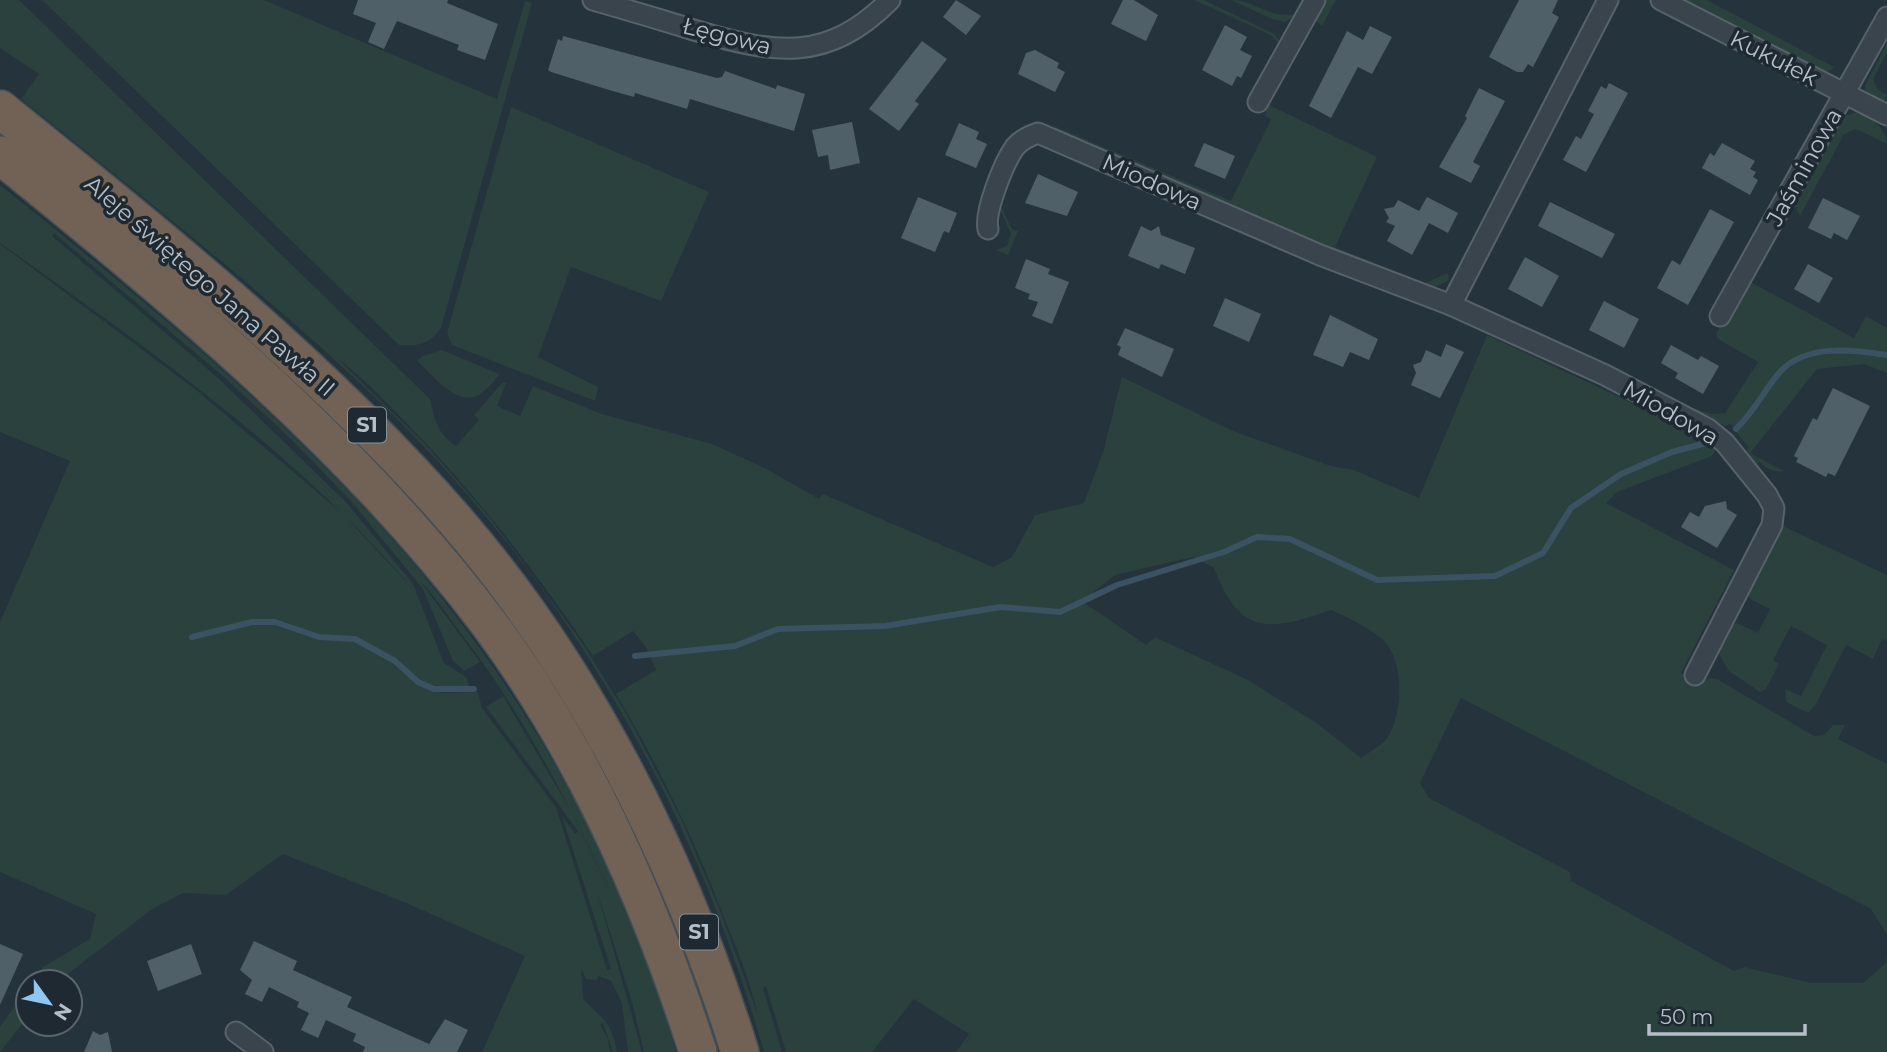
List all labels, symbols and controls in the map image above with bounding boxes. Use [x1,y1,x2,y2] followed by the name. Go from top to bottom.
[680,11,774,61] street label: Łęgowa
[1726,24,1823,92] street label: Kukułek
[1760,103,1848,231] street label: Jaśminowa
[1098,148,1206,216] street label: Miodowa
[79,170,341,402] street label: Aleje świętego Jana Pawła II
[1618,374,1724,452] street label: Miodowa
[348,408,386,442] road number: S1
[680,914,718,950] road number: S1
[14,968,84,1038] north arrow
[1649,992,1805,1036] scale bar
[49,999,77,1025] text: N
[1660,1004,1714,1029] text: 50 m

